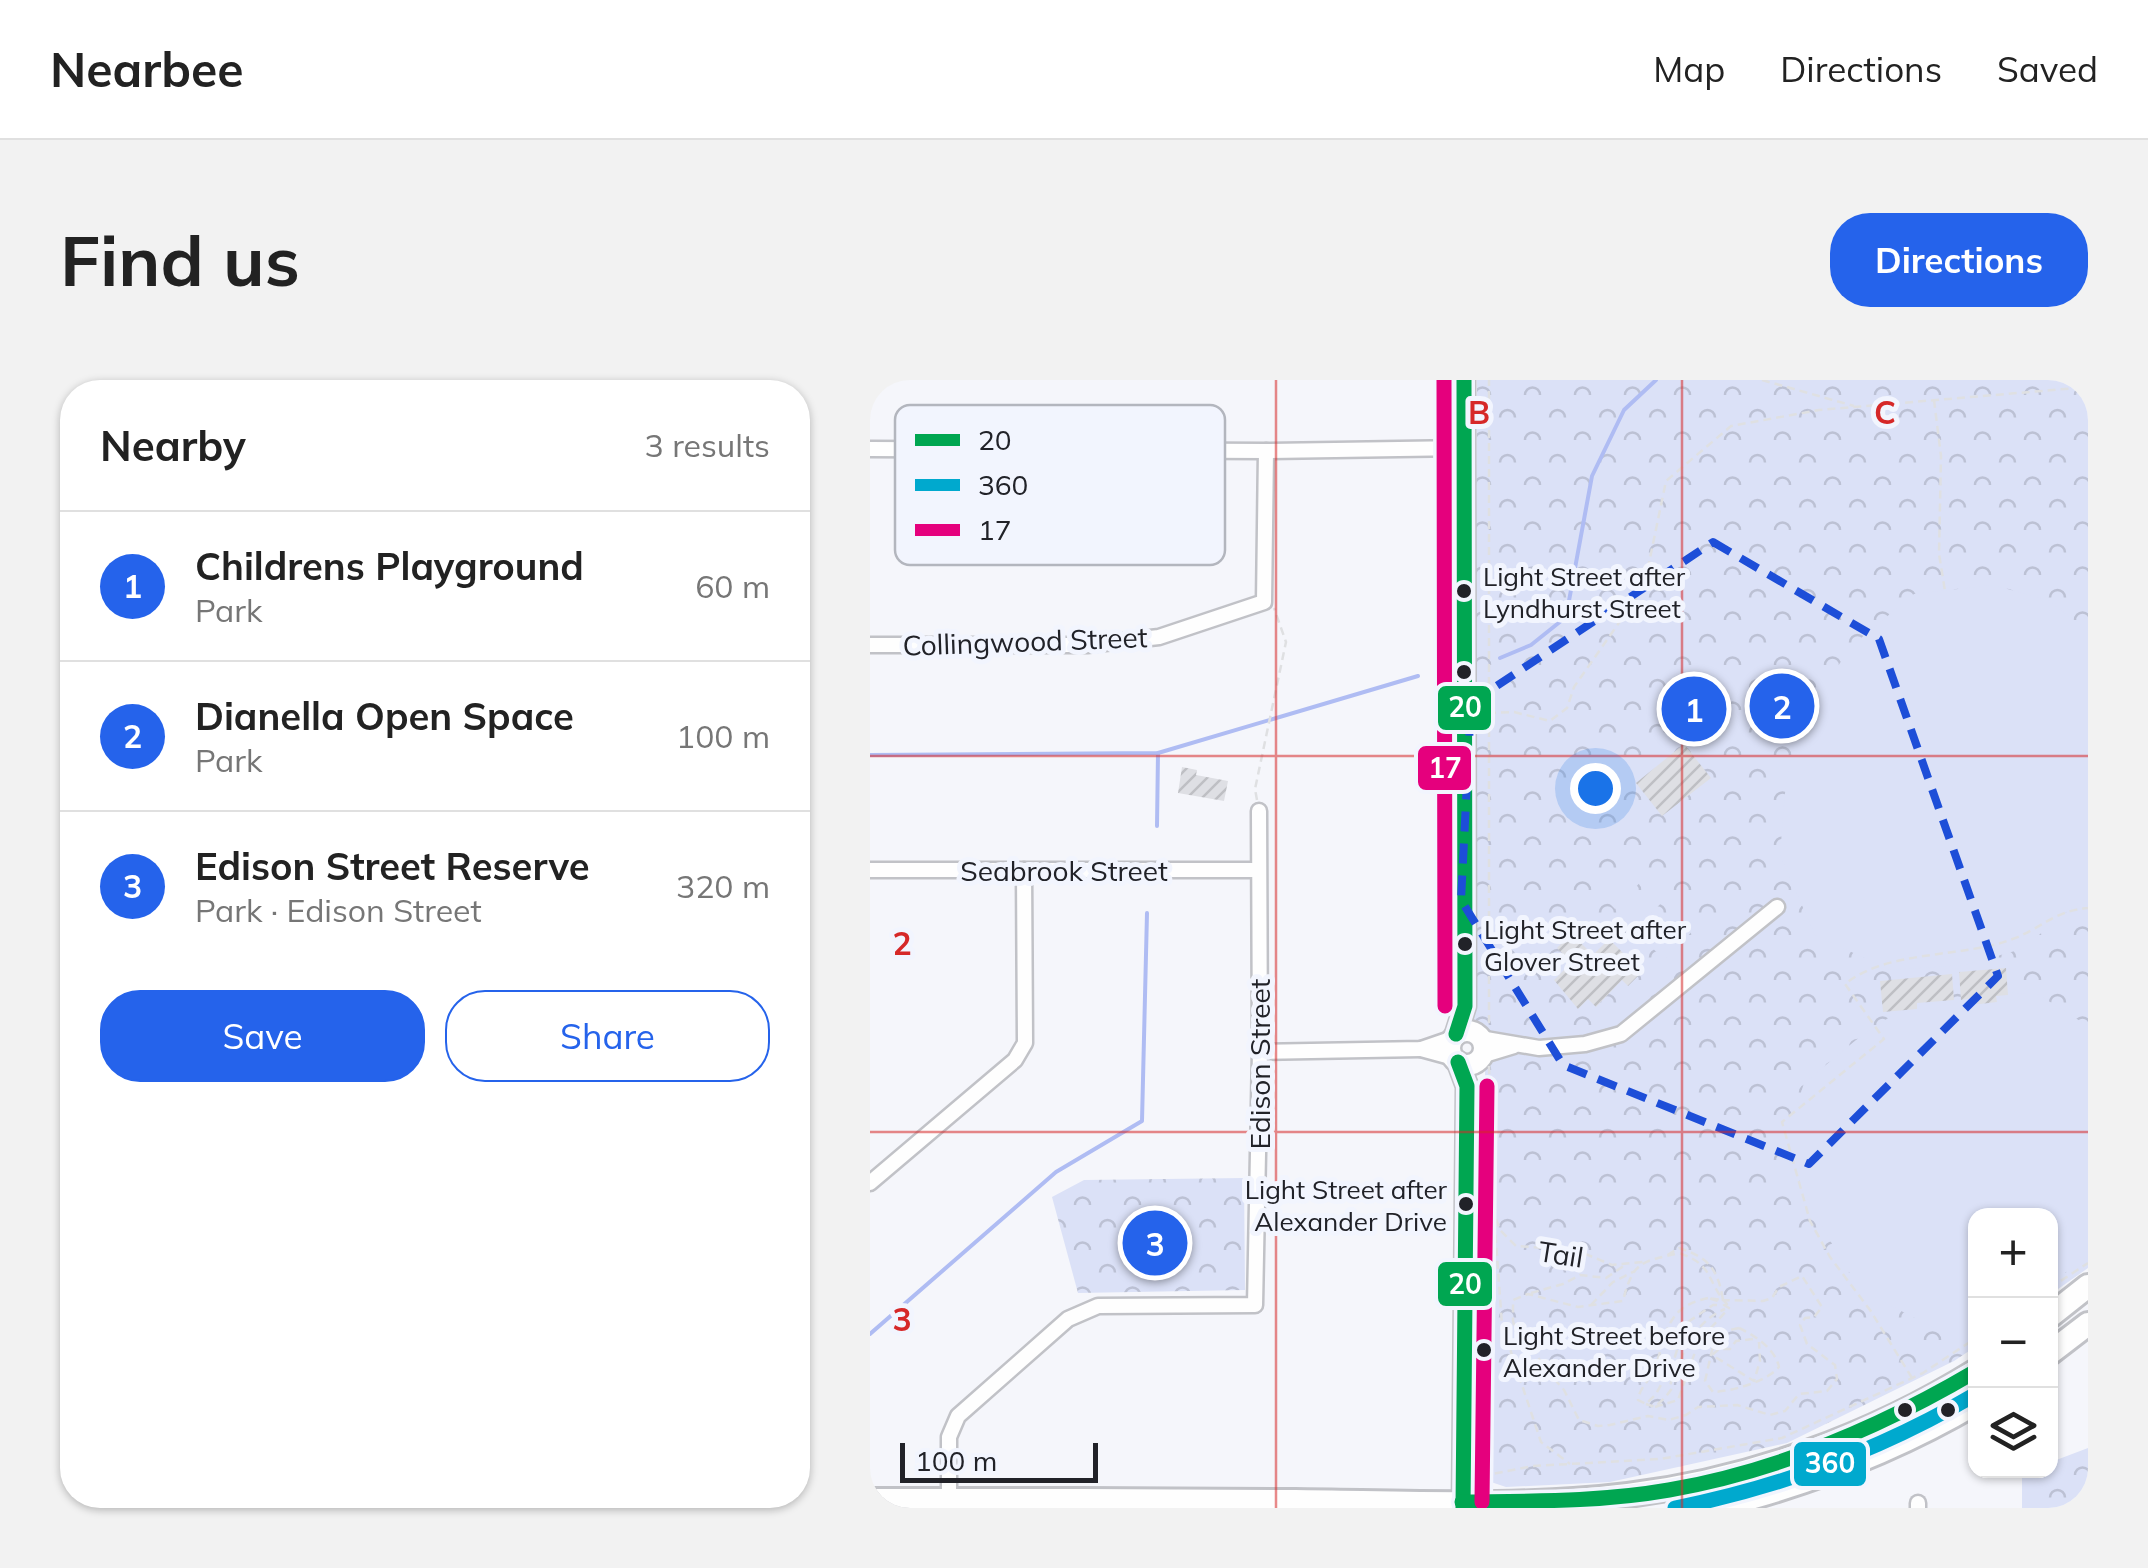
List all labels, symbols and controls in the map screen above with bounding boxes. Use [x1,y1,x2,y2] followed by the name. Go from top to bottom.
[50,39,244,99] text: Nearbee
[1653,47,1725,91] text: Map
[1780,47,1942,91] text: Directions
[1997,47,2098,91] text: Saved
[1830,213,2088,307] button: Directions
[60,216,300,304] text: Find us
[1468,392,1490,432] text: B
[1874,392,1896,432] text: C
[895,405,1225,565] legend
[100,419,246,472] text: Nearby
[978,422,1012,457] text: 20
[645,425,770,465] text: 3 results
[978,467,1028,502] text: 360
[978,512,1012,547] text: 17
[195,542,584,590] text: Childrens Playground
[1483,560,1686,625] place label: Light Street after Lyndhurst Street
[123,566,142,606] text: 1
[695,566,770,606] text: 60 m
[1454,581,1474,601] marker: Light Street after Lyndhurst Street
[195,590,262,630] text: Park
[902,619,1148,663] street label: Collingwood Street
[1454,662,1474,682] unlabelled marker
[1750,668,1814,744] pin: 2
[1662,672,1726,746] pin: 1
[1436,684,1493,732] line badge: 20
[1448,689,1482,724] text: 20
[195,692,574,740] text: Dianella Open Space
[123,716,142,756] text: 2
[676,716,770,756] text: 100 m
[195,740,262,780] text: Park
[1416,744,1473,792] line badge: 17
[1428,750,1462,785] text: 17
[1570,763,1621,814] your location
[195,842,590,890] text: Edison Street Reserve
[960,853,1168,888] street label: Seabrook Street
[123,866,142,906] text: 3
[676,866,770,906] text: 320 m
[195,890,482,930] text: Park · Edison Street
[1484,913,1687,978] place label: Light Street after Glover Street
[892,923,912,963] text: 2
[1455,934,1475,954] marker: Light Street after Glover Street
[1242,978,1277,1149] street label: Edison Street
[100,990,425,1082] button: Save
[445,990,770,1082] button: Share
[1245,1173,1448,1238] place label: Light Street after Alexander Drive
[1456,1194,1476,1214] marker: Light Street after Alexander Drive
[1122,1206,1188,1280] pin: 3
[1968,1208,2058,1478] map controls
[1968,1208,2058,1298] button: +
[1536,1233,1586,1275] street label: Tail
[1436,1260,1494,1308] line badge: 20
[1448,1266,1482,1301] text: 20
[1968,1298,2058,1388] button: −
[892,1299,912,1339] text: 3
[1503,1319,1725,1384] place label: Light Street before Alexander Drive
[1474,1340,1494,1360] marker: Light Street before Alexander Drive
[1968,1388,2058,1478] button: layers
[1895,1400,1915,1420] unlabelled marker
[1938,1400,1958,1420] unlabelled marker
[900,1438,1098,1482] scale bar
[1792,1440,1868,1488] line badge: 360
[915,1443,997,1478] text: 100 m
[1805,1445,1855,1480] text: 360

